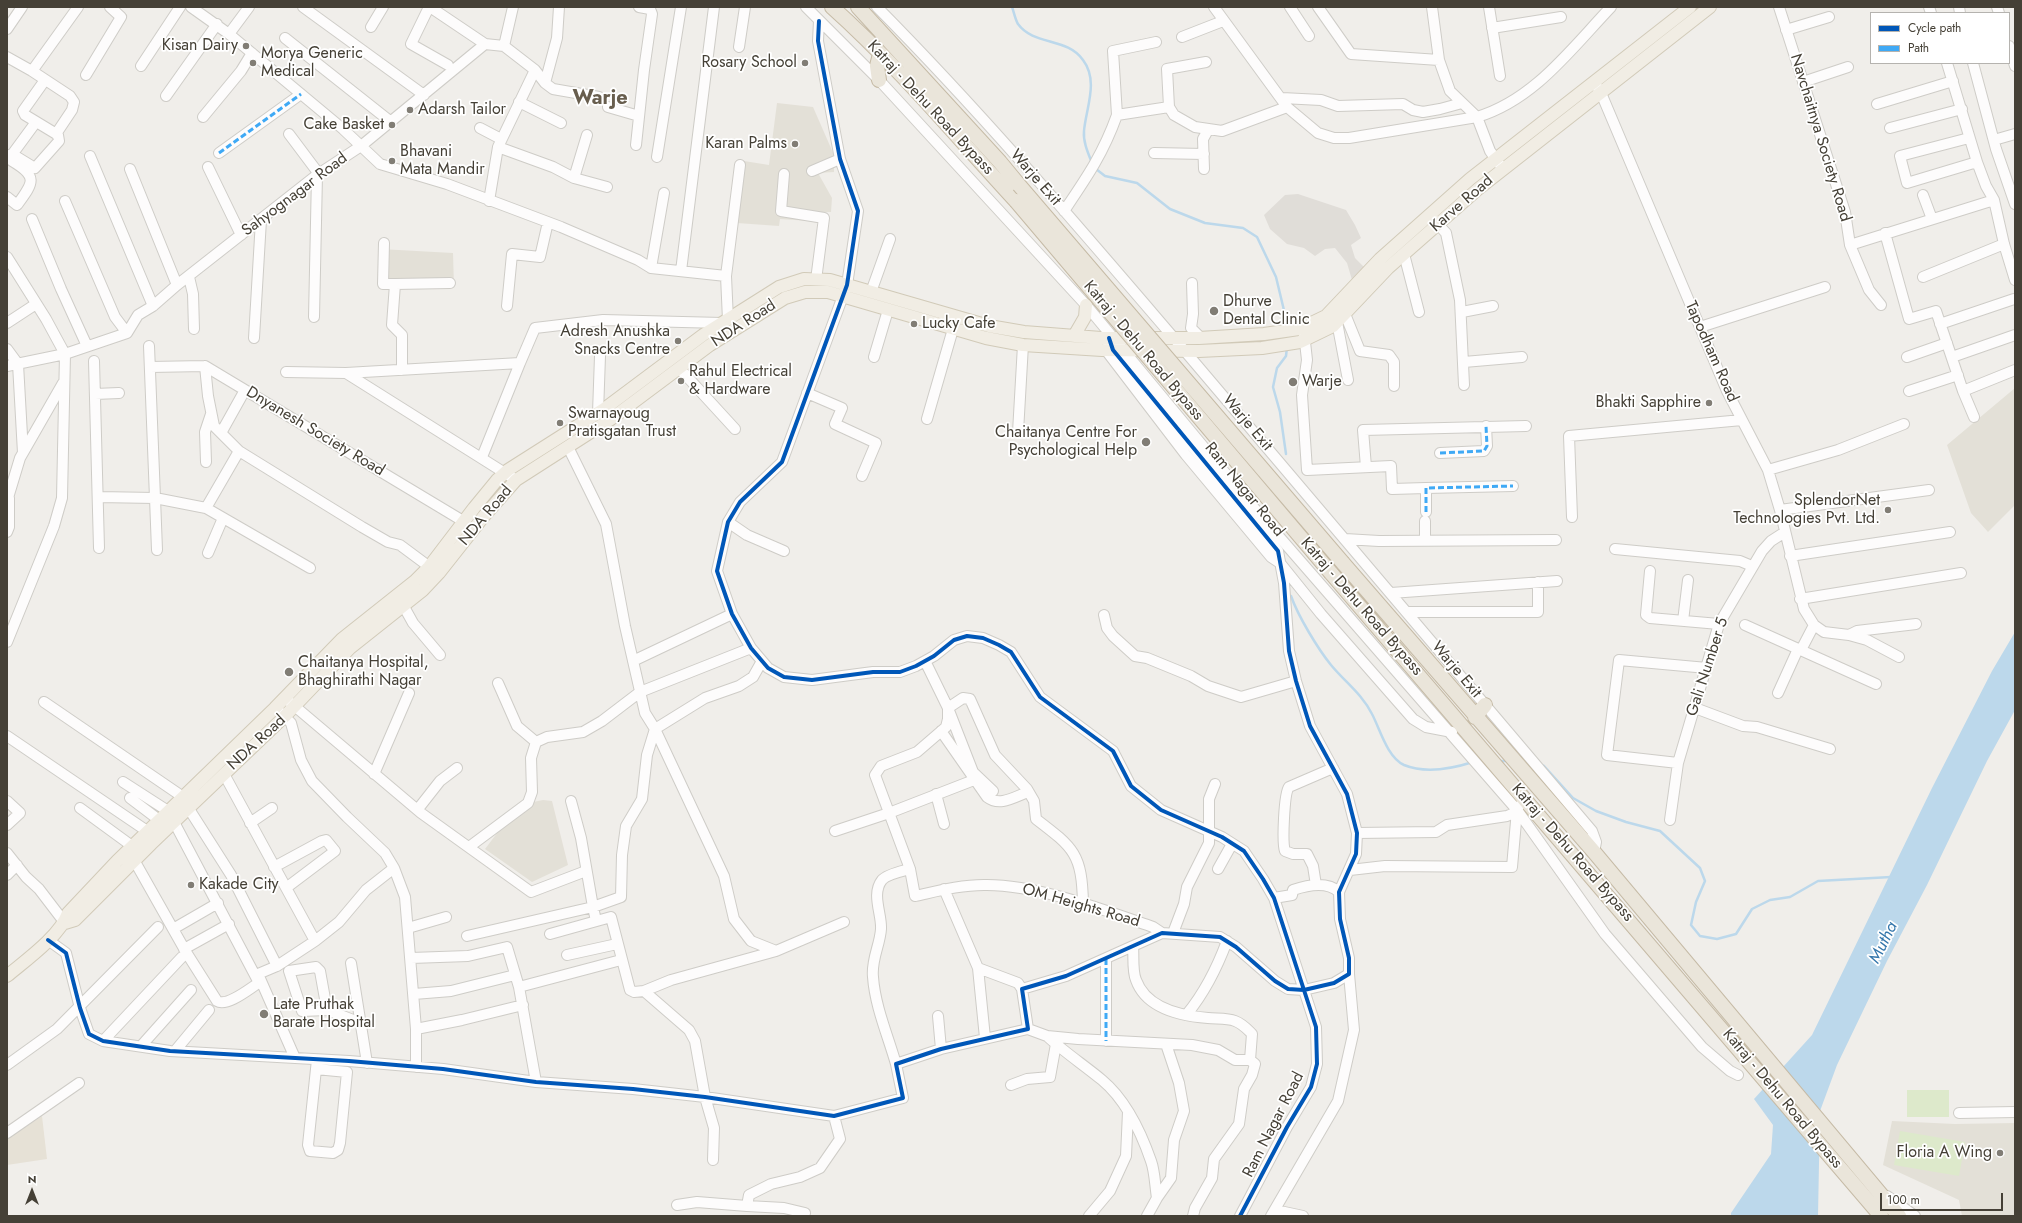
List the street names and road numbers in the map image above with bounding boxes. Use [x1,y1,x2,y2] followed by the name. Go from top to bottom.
[863,37,997,179] street label: Katraj - Dehu Road Bypass
[1785,52,1855,224] street label: Navchaitnya Society Road
[1005,146,1065,210] street label: Warje Exit
[238,149,352,241] street label: Sahyognagar Road
[1427,171,1497,237] street label: Karve Road
[1079,277,1207,425] street label: Katraj - Dehu Road Bypass
[708,296,780,352] street label: NDA Road
[1680,299,1742,405] street label: Tapodham Road
[242,383,388,481] street label: Dnyanesh Society Road
[1218,391,1276,455] street label: Warje Exit
[1200,439,1288,541] street label: Ram Nagar Road
[455,482,517,550] street label: NDA Road
[1296,534,1426,680] street label: Katraj - Dehu Road Bypass
[1683,615,1733,719] street label: Gali Number 5
[1427,638,1485,702] street label: Warje Exit
[224,711,290,775] street label: NDA Road
[1507,780,1637,926] street label: Katraj - Dehu Road Bypass
[1020,880,1142,932] street label: OM Heights Road
[1718,1025,1846,1173] street label: Katraj - Dehu Road Bypass
[1239,1069,1309,1181] street label: Ram Nagar Road

